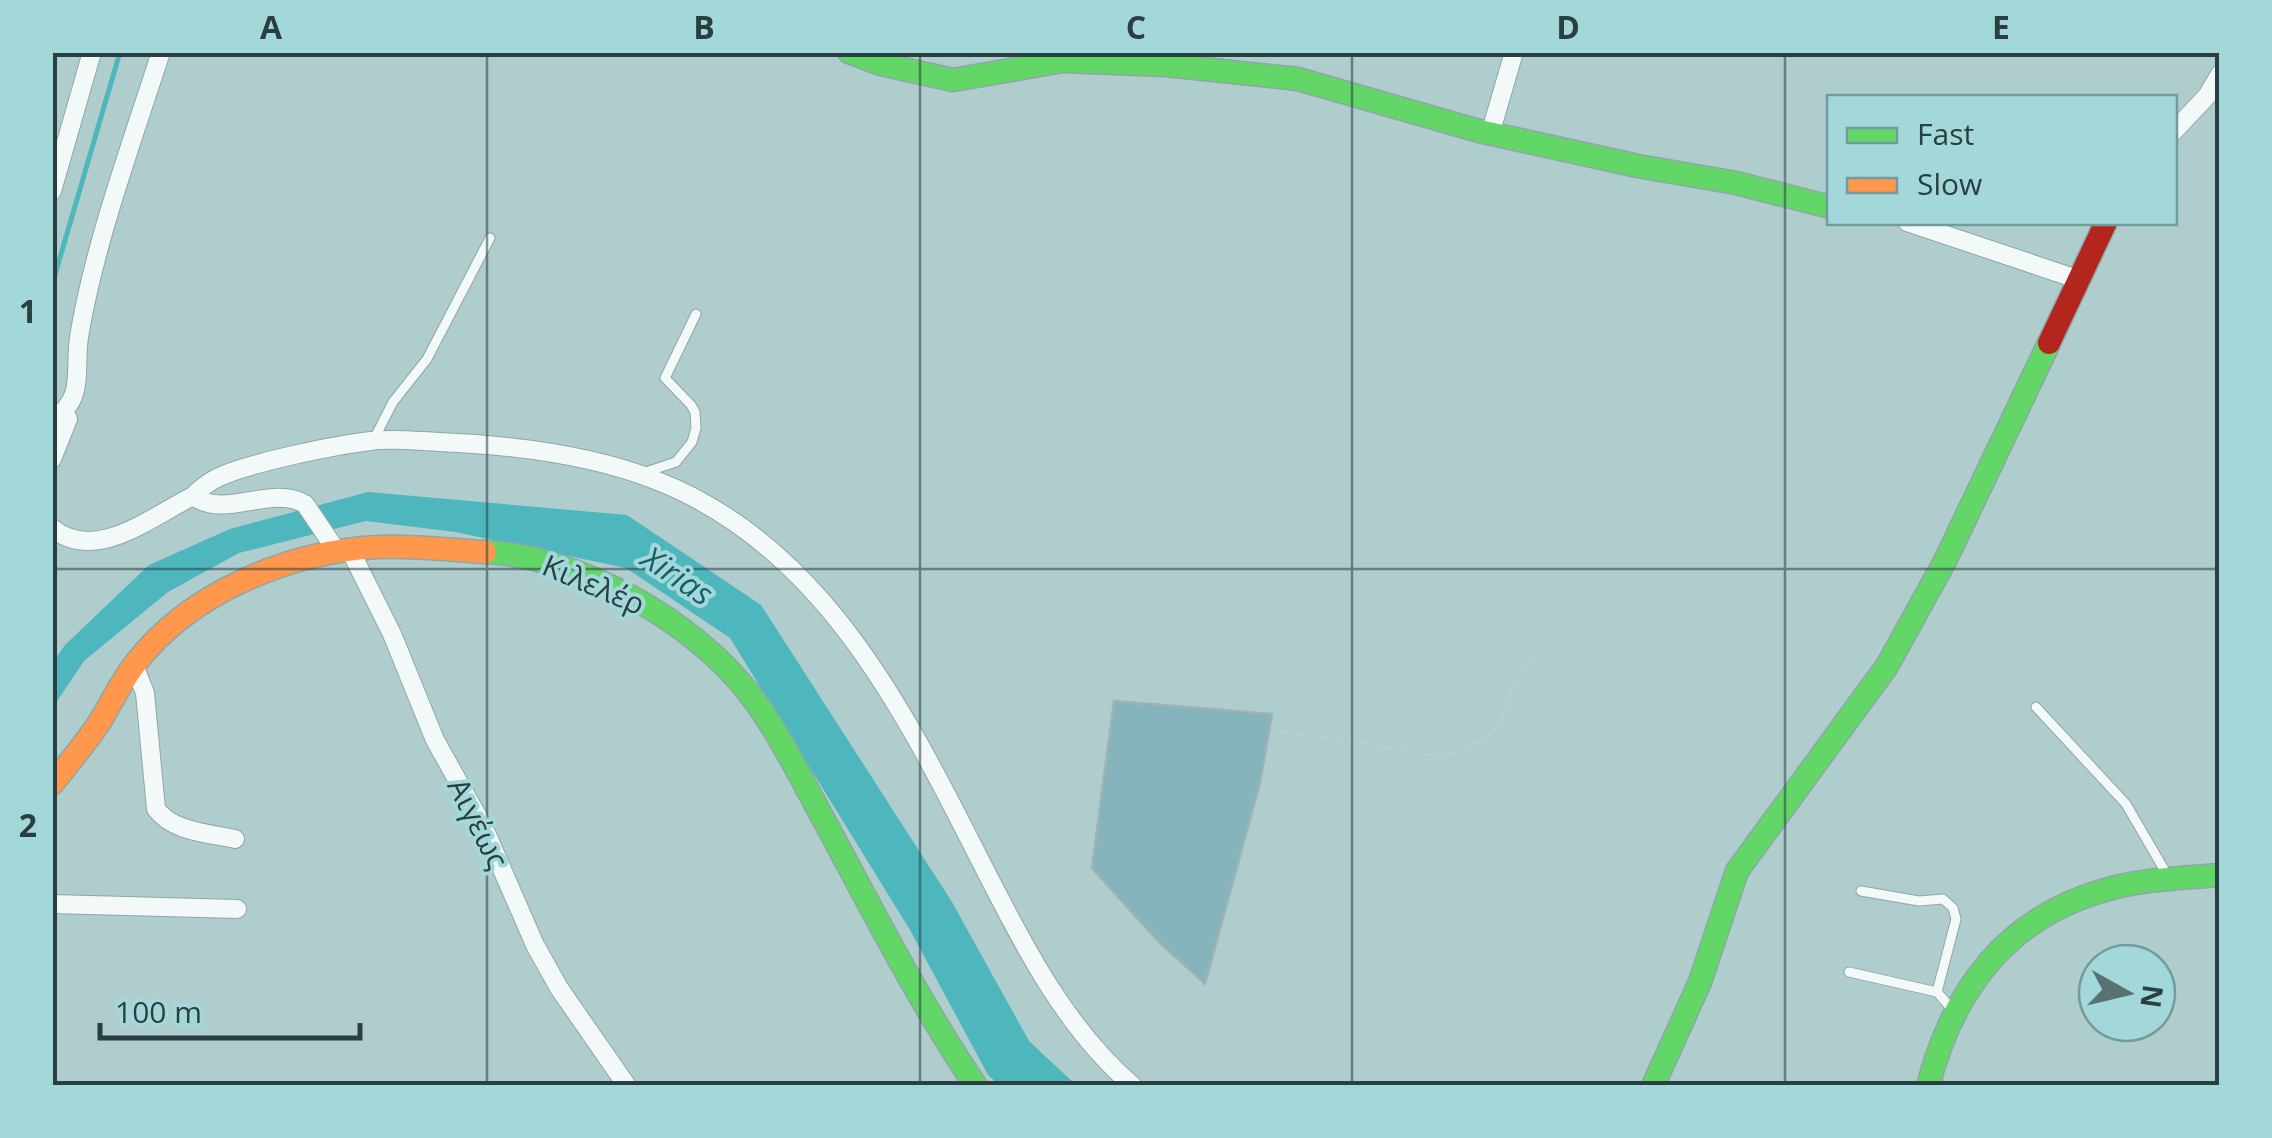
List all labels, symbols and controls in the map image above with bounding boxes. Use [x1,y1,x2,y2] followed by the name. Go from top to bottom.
[260,5,283,48] text: A
[693,5,715,48] text: B
[1126,5,1146,48] text: C
[1556,5,1580,48] text: D
[1992,5,2010,48] text: E
[1827,95,2177,225] legend
[1917,113,1974,154] text: Fast
[1917,163,1982,204] text: Slow
[19,289,37,332] text: 1
[632,534,722,615] water label: Xirias
[537,544,651,624] street label: Κιλελέρ
[439,771,519,875] street label: Αιγέως
[19,803,37,846] text: 2
[2077,943,2177,1043] north arrow
[100,978,360,1040] scale bar
[2132,983,2173,1011] text: N
[115,991,202,1032] text: 100 m

